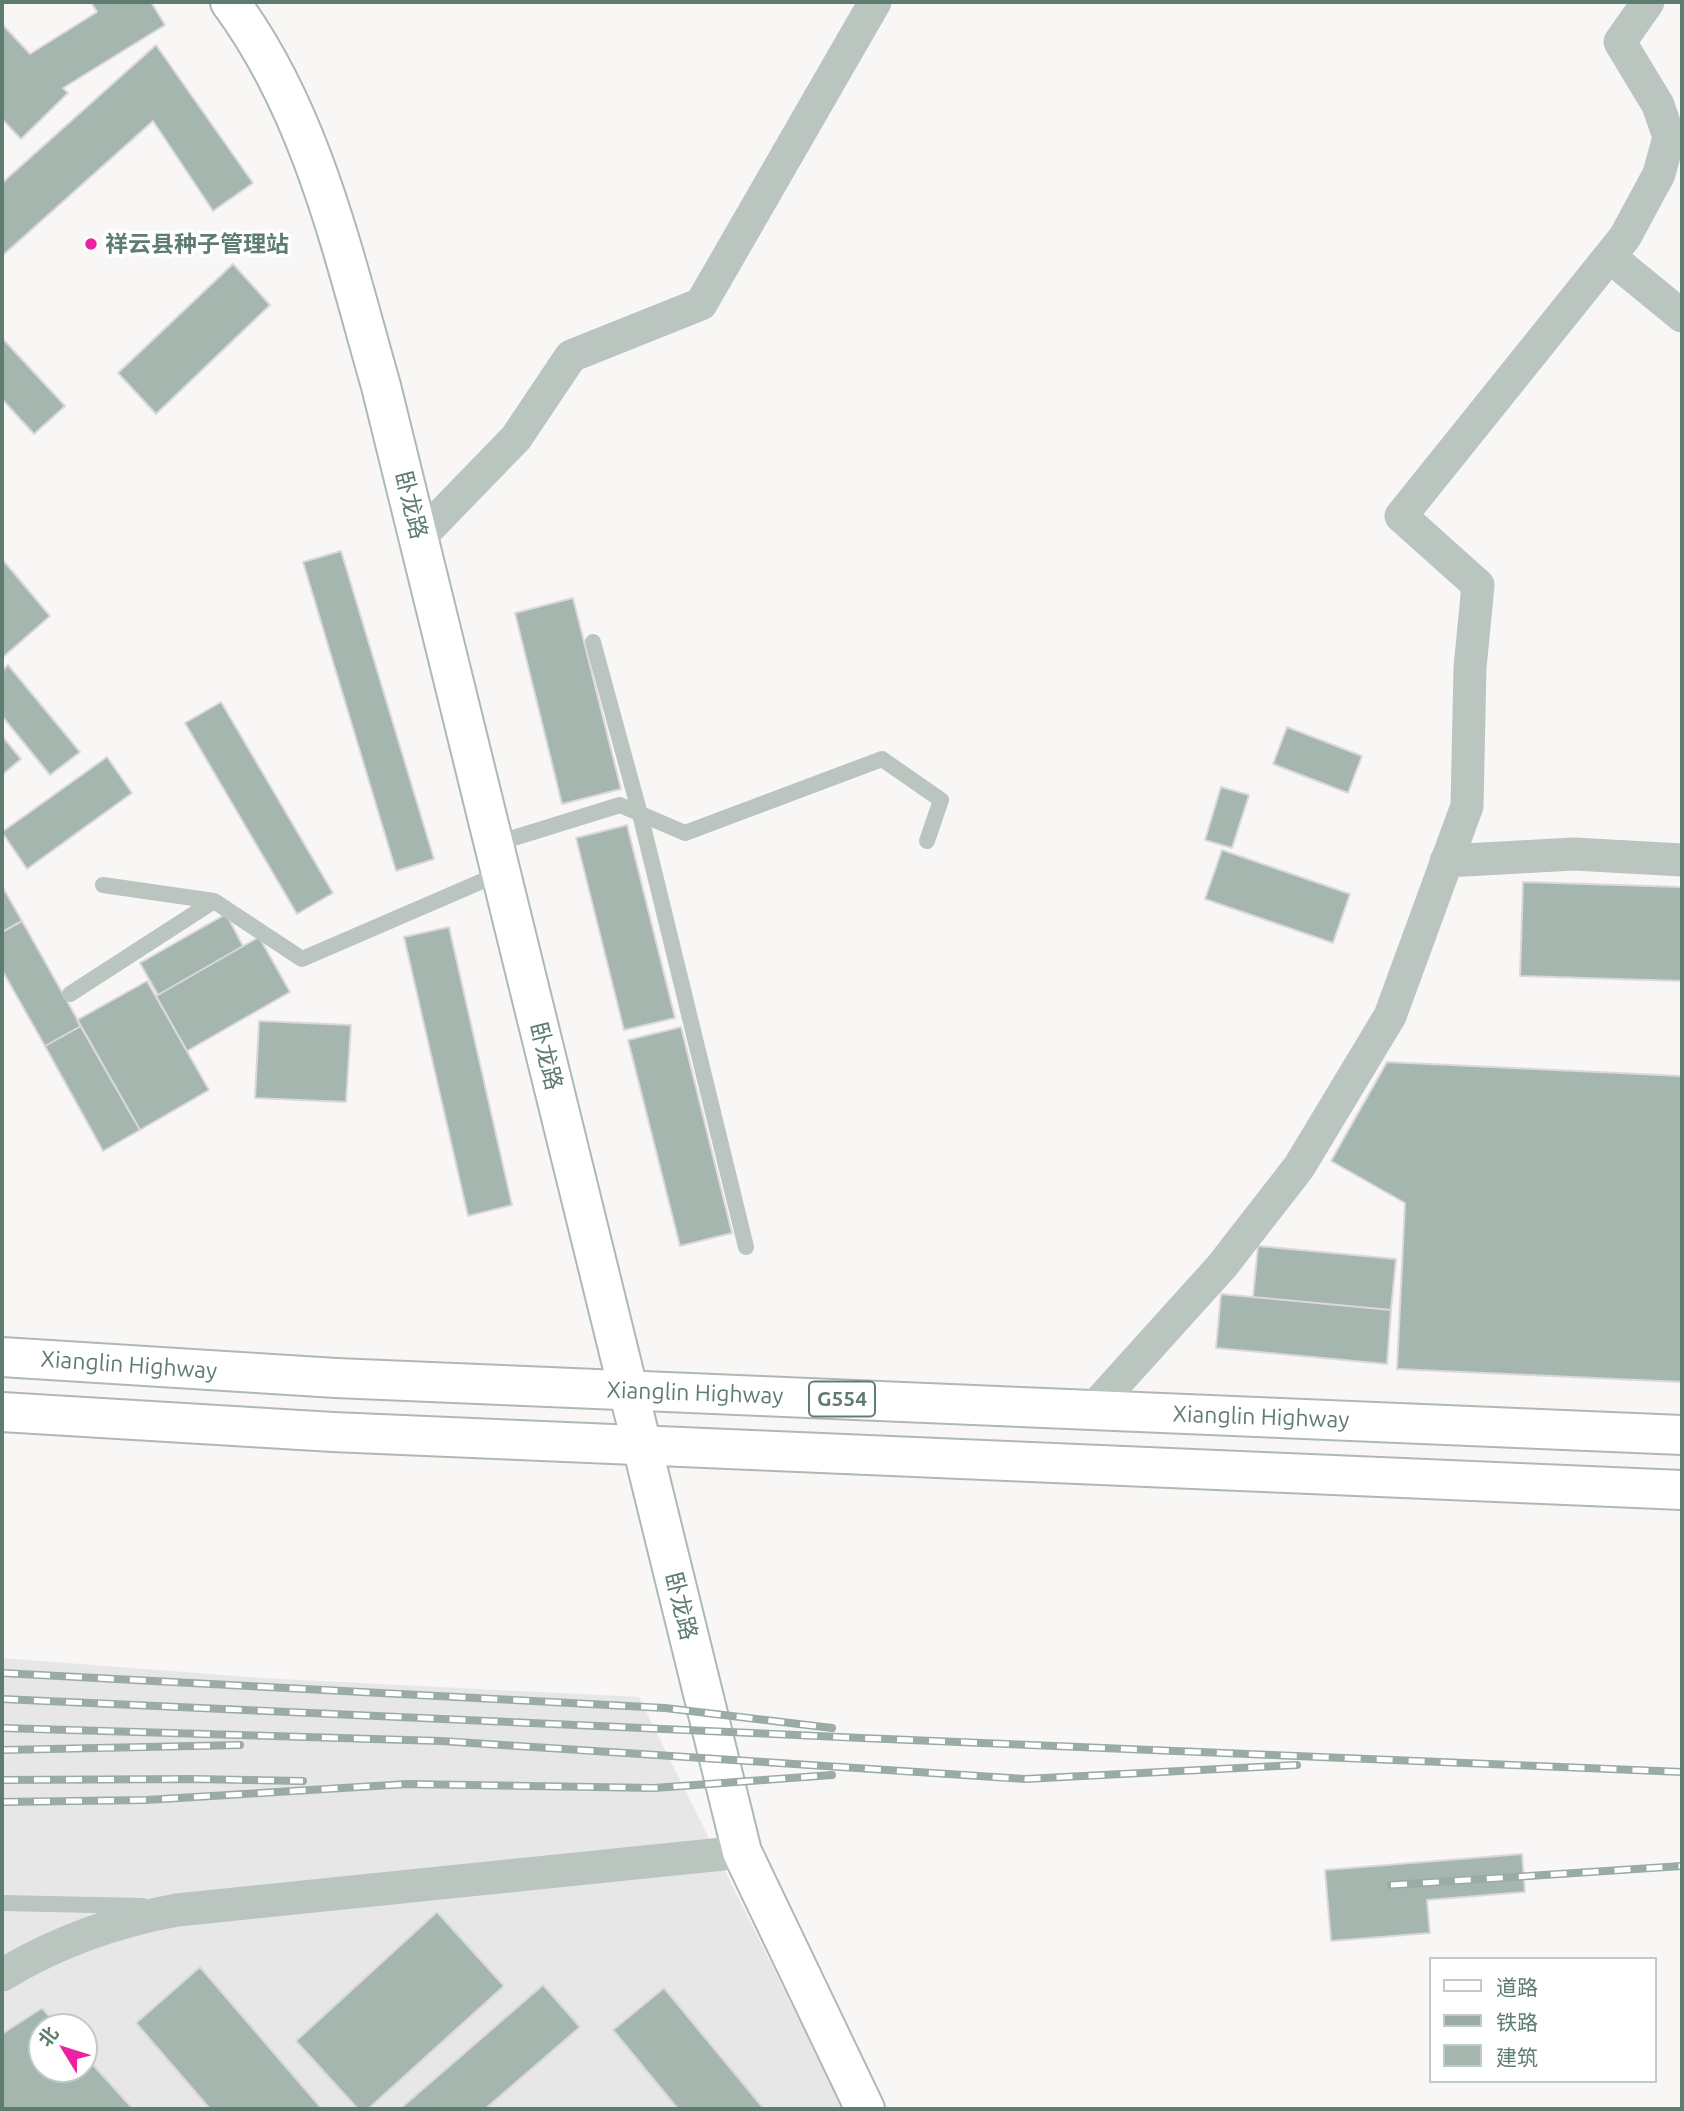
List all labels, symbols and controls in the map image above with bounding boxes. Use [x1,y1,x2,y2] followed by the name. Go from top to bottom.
[105,230,289,258] place label: 祥云县种子管理站
[83,236,99,252] marker: 祥云县种子管理站
[389,468,433,542] street label: 卧龙路
[524,1019,568,1093] street label: 卧龙路
[40,1345,218,1385] street label: Xianglin Highway
[606,1376,784,1410] street label: Xianglin Highway
[809,1382,875,1416] road number: G554
[1172,1400,1350,1434] street label: Xianglin Highway
[659,1569,703,1643] street label: 卧龙路
[1428,1957,1656,2083] legend
[1496,1975,1538,1999] text: 道路
[1496,2010,1538,2034] text: 铁路
[28,2013,98,2083] north arrow
[34,2022,63,2051] text: 北
[1496,2045,1538,2069] text: 建筑

